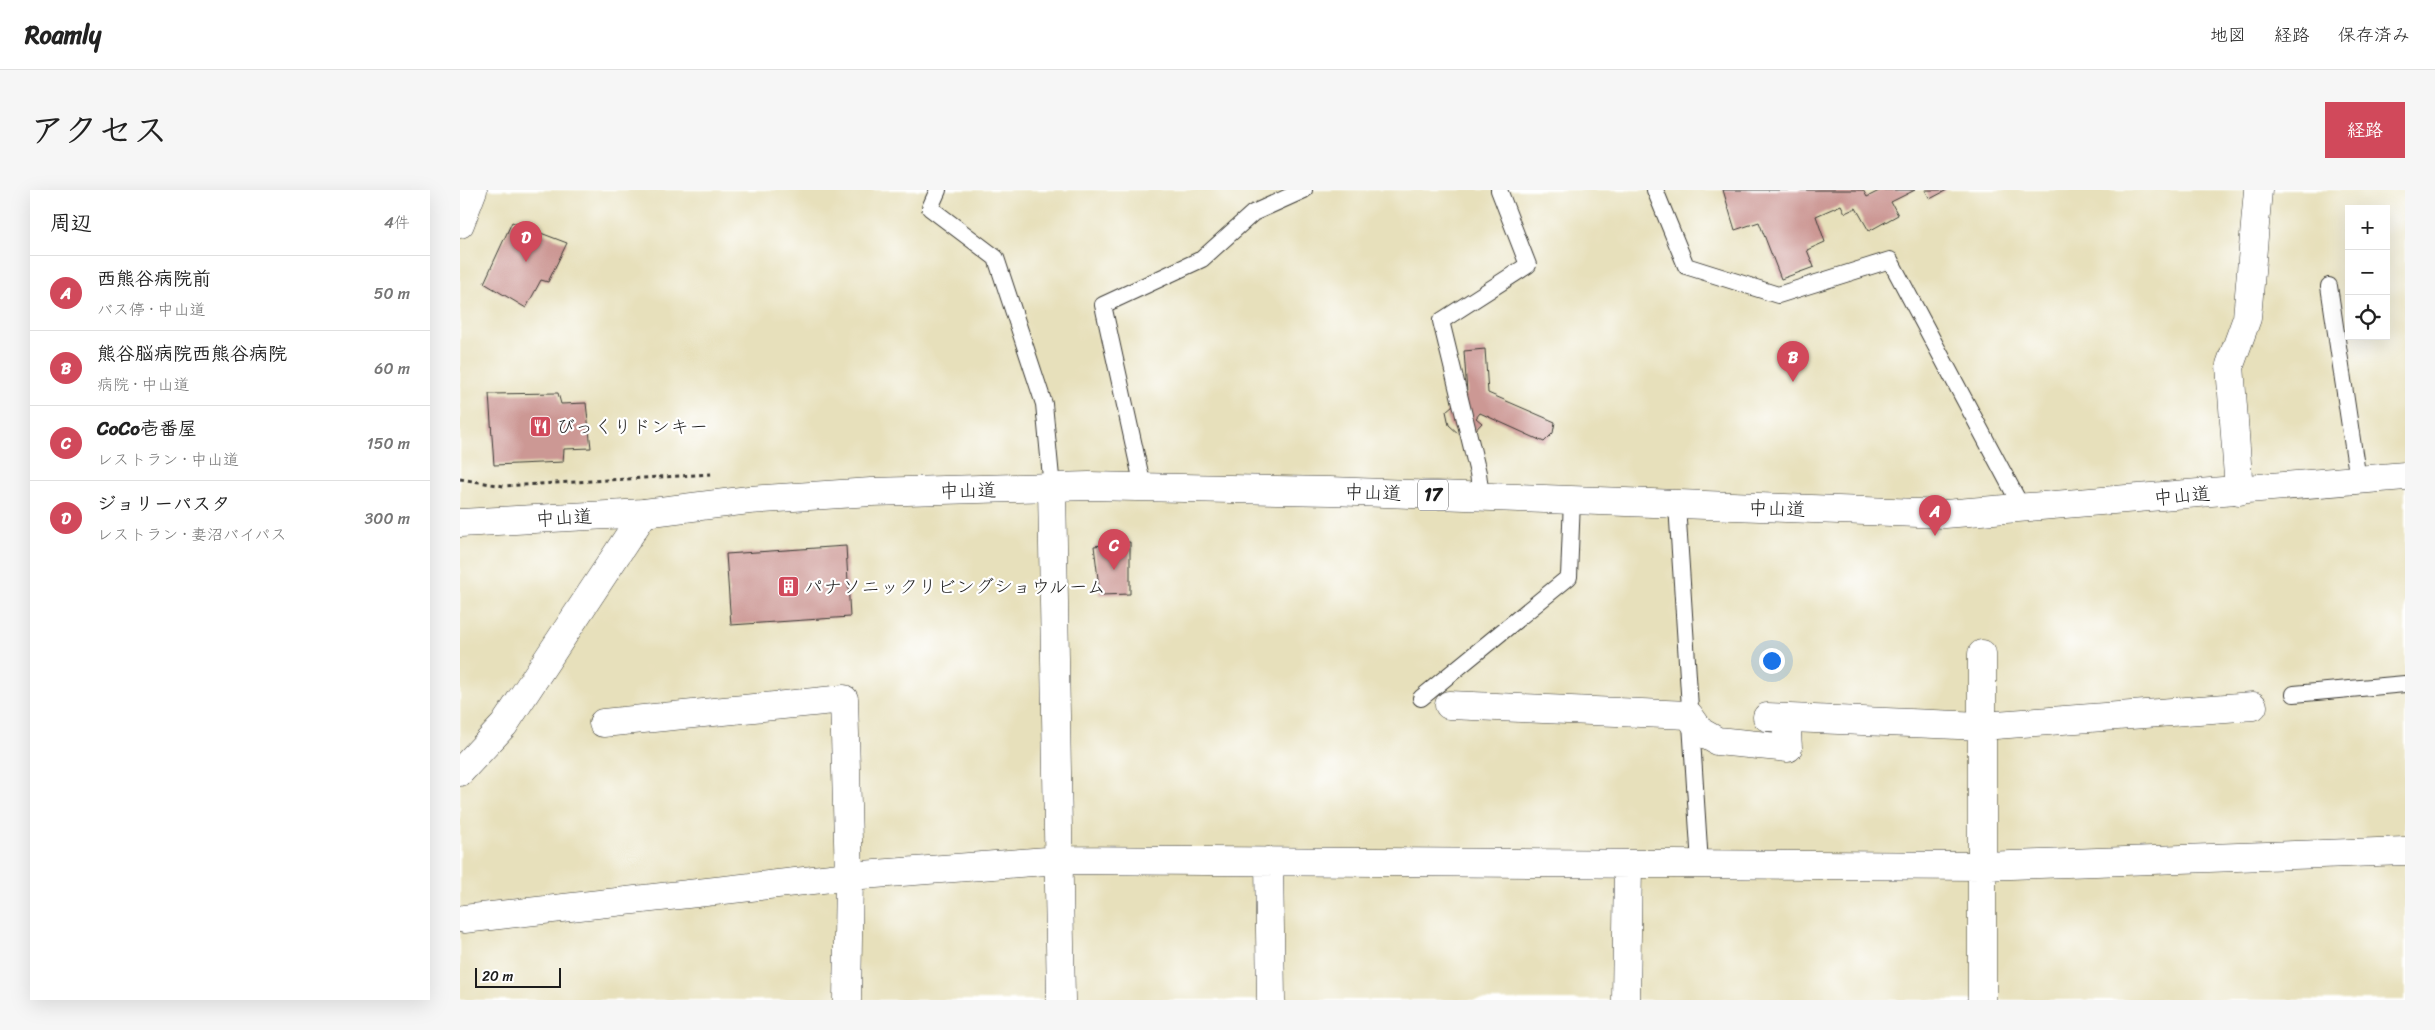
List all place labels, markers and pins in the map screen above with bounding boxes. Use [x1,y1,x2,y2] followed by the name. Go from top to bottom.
[510,221,542,262] pin: D
[1777,341,1809,382] pin: B
[556,410,708,443] place label: びっくりドンキー
[528,414,552,438] restaurant icon: びっくりドンキー
[1919,495,1951,536] pin: A
[1098,529,1130,570] pin: C
[804,570,1106,603] place label: パナソニックリビングショウルーム
[776,574,800,598] building icon: パナソニックリビングショウルーム

